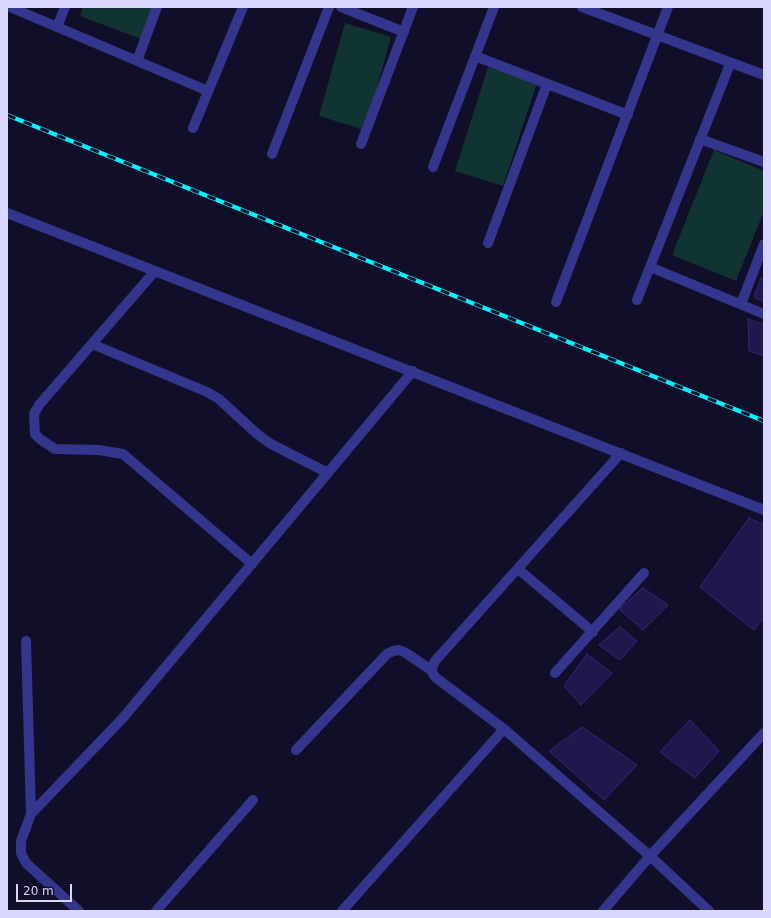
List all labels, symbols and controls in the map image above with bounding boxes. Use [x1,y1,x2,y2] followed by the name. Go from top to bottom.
[18,876,74,902] scale bar
[23,884,54,898] text: 20 m

